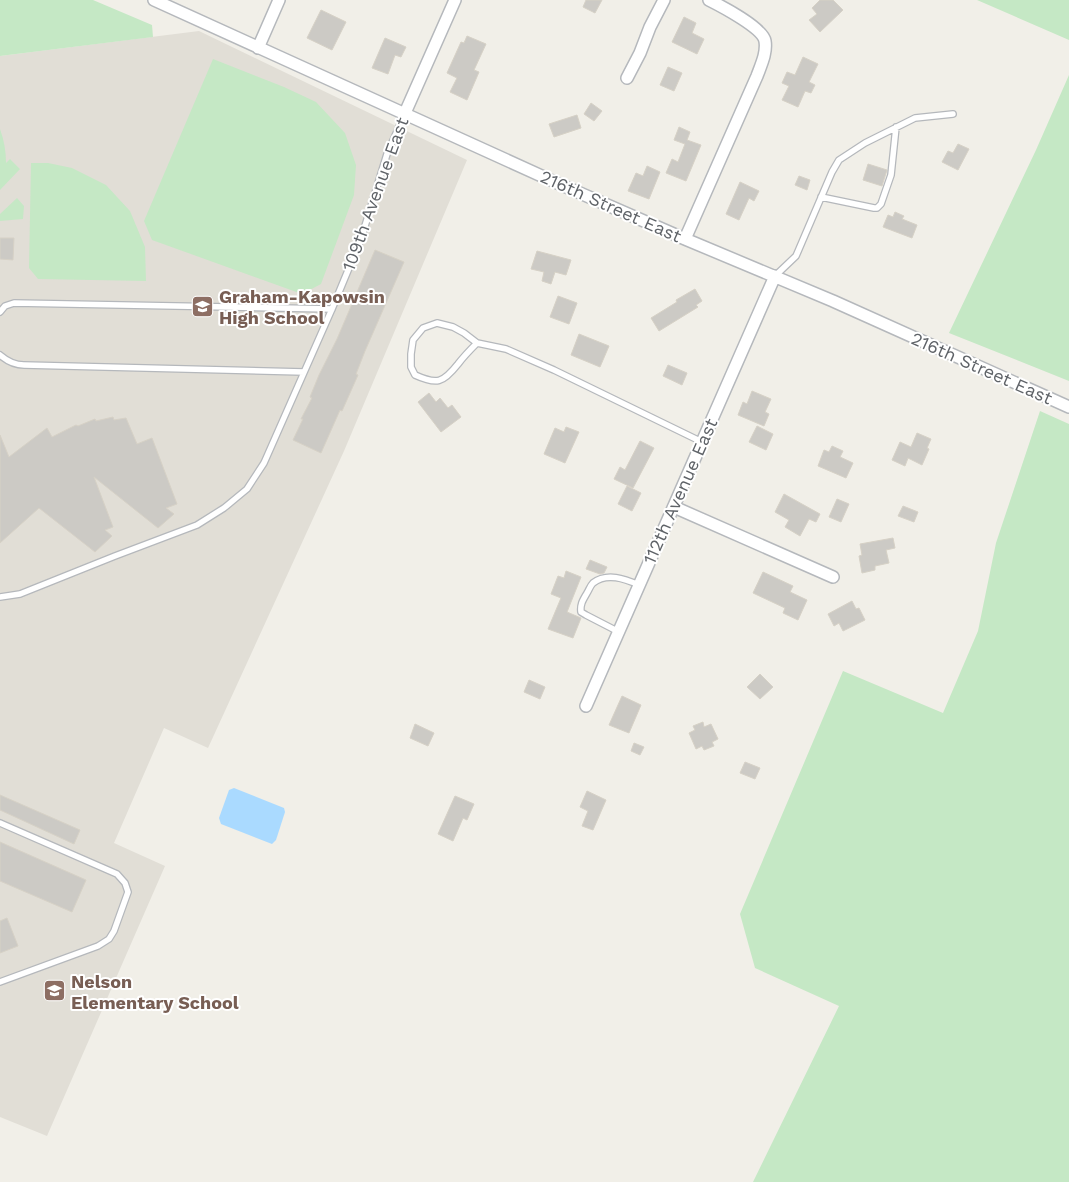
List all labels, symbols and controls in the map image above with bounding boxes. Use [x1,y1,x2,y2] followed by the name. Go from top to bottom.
[337,114,413,274] street label: 109th Avenue East
[537,165,685,247] street label: 216th Street East
[219,286,385,328] place label: Graham-Kapowsin High School
[191,294,215,318] school or university icon: Graham-Kapowsin High School
[908,327,1056,409] street label: 216th Street East
[638,415,722,567] street label: 112th Avenue East
[71,971,239,1013] place label: Nelson Elementary School
[43,979,67,1003] school or university icon: Nelson Elementary School

